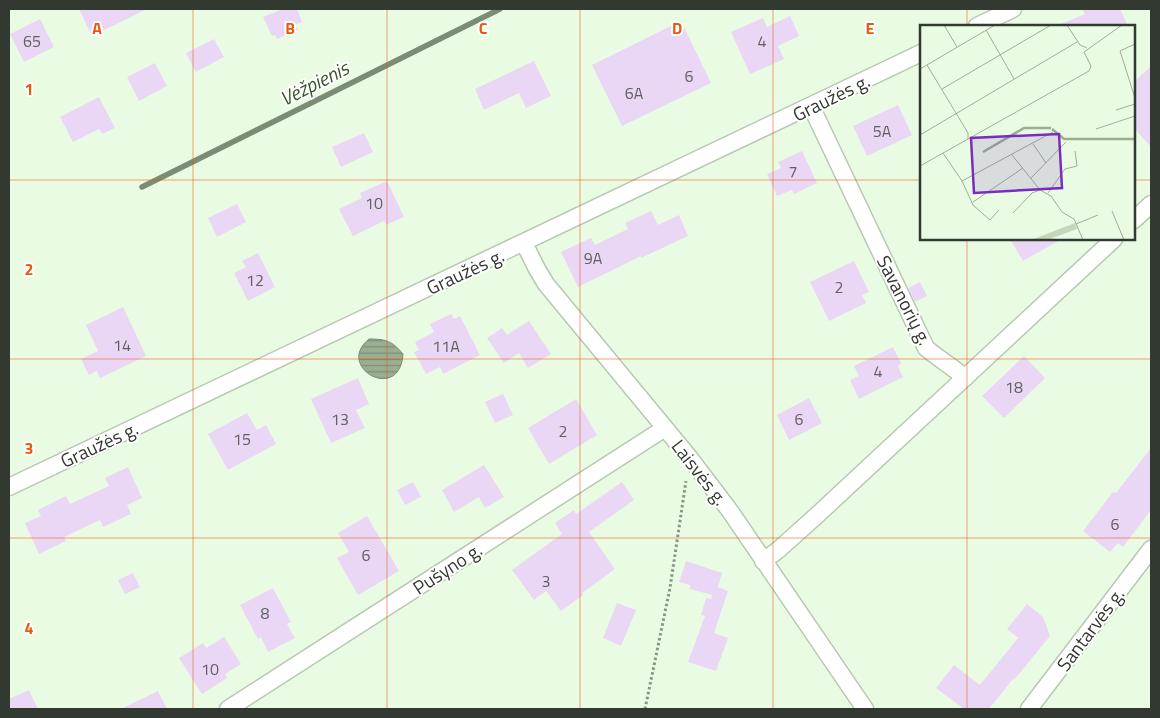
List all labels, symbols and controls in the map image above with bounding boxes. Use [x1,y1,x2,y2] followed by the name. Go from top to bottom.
[92,16,102,40] text: A
[285,16,295,40] text: B
[479,16,488,40] text: C
[672,16,682,40] text: D
[866,16,875,40] text: E
[920,25,1135,240] inset map
[23,29,41,53] house number: 65
[758,29,767,53] house number: 4
[274,52,355,114] water label: Vėžpienis
[685,64,694,88] house number: 6
[787,66,875,128] street label: Graužės g.
[25,77,33,101] text: 1
[625,81,644,105] house number: 6A
[873,119,892,143] house number: 5A
[789,159,797,183] house number: 7
[365,191,383,215] house number: 10
[421,240,509,302] street label: Graužės g.
[584,246,603,270] house number: 9A
[870,250,940,350] street label: Savanorių g.
[25,257,33,281] text: 2
[246,268,264,292] house number: 12
[835,275,843,299] house number: 2
[113,333,131,357] house number: 14
[432,334,460,358] house number: 11A
[874,359,883,383] house number: 4
[1005,375,1023,399] house number: 18
[331,407,349,431] house number: 13
[795,407,804,431] house number: 6
[55,413,143,475] street label: Graužės g.
[559,419,567,443] house number: 2
[233,427,251,451] house number: 15
[665,433,735,511] street label: Laisvės g.
[25,436,33,460] text: 3
[1111,512,1120,536] house number: 6
[407,535,487,601] street label: Pušyno g.
[362,543,371,567] house number: 6
[542,569,550,593] house number: 3
[1049,581,1131,677] street label: Santarvės g.
[261,601,270,625] house number: 8
[25,616,34,640] text: 4
[201,657,219,681] house number: 10

